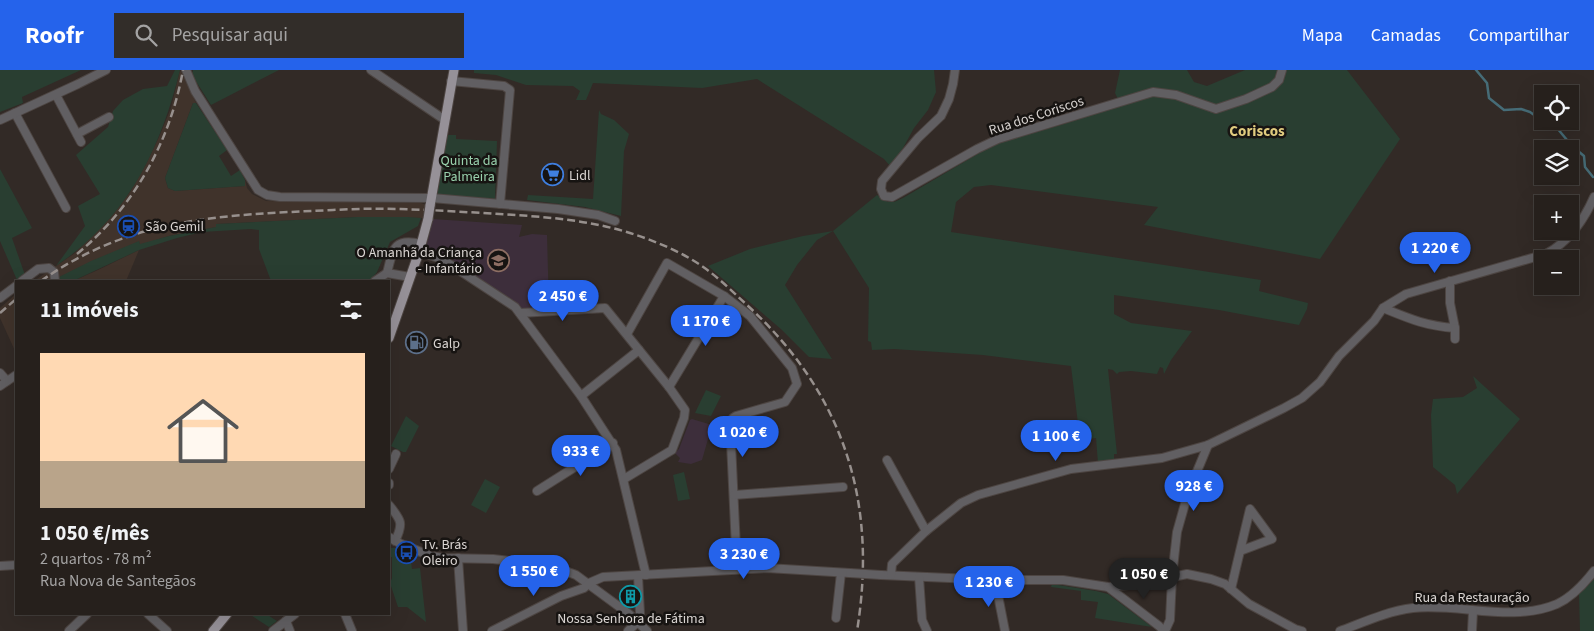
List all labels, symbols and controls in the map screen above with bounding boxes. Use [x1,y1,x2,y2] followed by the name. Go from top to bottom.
[114,13,464,58] search box
[25,18,84,53] text: Roofr
[132,21,160,49] icon: search
[172,22,288,49] text: Pesquisar aqui
[1302,23,1343,48] text: Mapa
[1371,23,1441,48] text: Camadas
[1469,23,1569,48] text: Compartilhar
[1534,85,1579,295] map controls
[1534,85,1579,130] button: locate
[986,91,1086,141] street label: Rua dos Coriscos
[1229,121,1285,142] district label: Coriscos
[1534,140,1579,185] button: layers
[440,151,498,187] park label: Quinta da Palmeira
[541,163,565,187] supermarket icon: Lidl
[569,166,591,186] place label: Lidl
[1534,195,1579,240] button: +
[117,214,141,238] station icon: São Gemil
[145,217,205,237] place label: São Gemil
[1389,232,1481,274] pin: 1 220 €
[1411,237,1459,259] text: 1 220 €
[357,243,482,279] place label: O Amanhã da Criança - Infantário
[486,248,510,272] school or university icon: O Amanhã da Criança - Infantário
[1534,250,1579,295] button: −
[517,280,609,322] pin: 2 450 €
[539,285,587,307] text: 2 450 €
[40,295,138,325] text: 11 imóveis
[337,296,365,324] icon: filters
[660,304,752,347] pin: 1 170 €
[682,310,730,332] text: 1 170 €
[405,331,429,355] fuel station icon: Galp
[433,334,460,354] place label: Galp
[158,386,248,476] icon: home
[697,416,789,458] pin: 1 020 €
[1010,420,1102,462] pin: 1 100 €
[719,421,767,443] text: 1 020 €
[1032,425,1080,447] text: 1 100 €
[546,434,616,477] pin: 933 €
[563,440,600,462] text: 933 €
[1159,470,1229,512] pin: 928 €
[1176,475,1213,497] text: 928 €
[40,518,149,548] text: 1 050 €/mês
[422,535,467,571] place label: Tv. Brás Oleiro
[698,538,790,580] pin: 3 230 €
[394,540,418,564] bus stop icon: Tv. Brás Oleiro
[720,543,768,565] text: 3 230 €
[40,548,152,570] text: 2 quartos · 78 m²
[488,554,580,597] pin: 1 550 €
[1098,558,1190,600] pin: 1 050 €
[510,560,558,582] text: 1 550 €
[1120,563,1168,585] text: 1 050 €
[943,566,1035,608] pin: 1 230 €
[40,570,196,592] text: Rua Nova de Santegãos
[965,571,1013,593] text: 1 230 €
[619,584,643,608] building icon: Nossa Senhora de Fátima
[1415,588,1530,608] street label: Rua da Restauração
[557,609,705,629] place label: Nossa Senhora de Fátima

